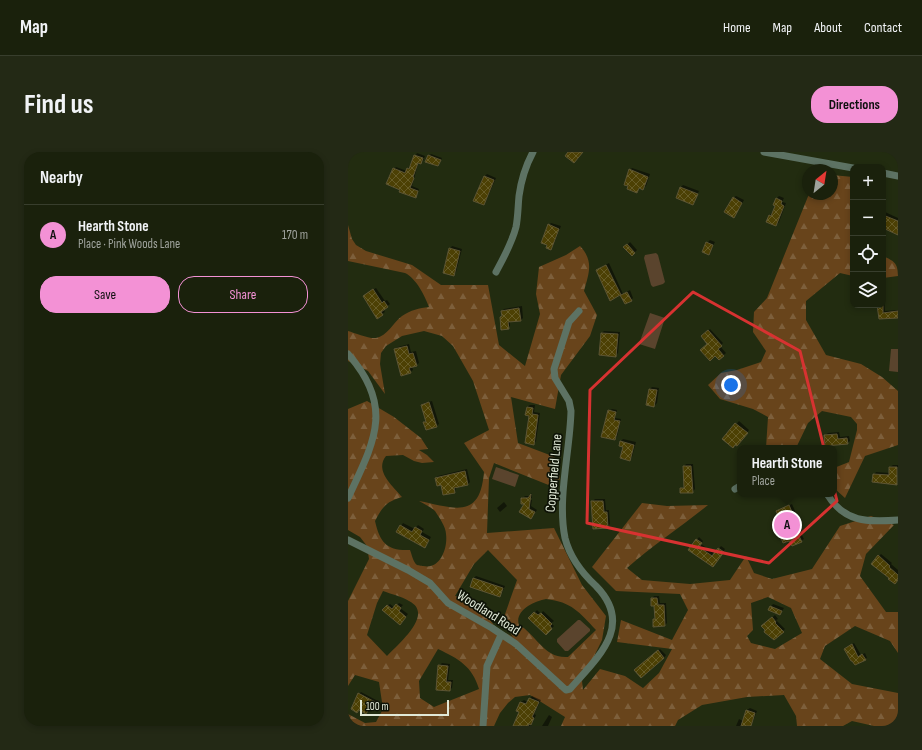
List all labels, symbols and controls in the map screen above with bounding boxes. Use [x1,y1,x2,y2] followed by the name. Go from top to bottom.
[20,16,48,39] text: Map
[723,19,751,36] text: Home
[773,19,792,36] text: Map
[814,19,842,36] text: About
[864,19,902,36] text: Contact
[811,86,898,123] button: Directions
[24,88,93,121] text: Find us
[802,164,838,200] north arrow
[850,164,886,308] map controls
[850,164,886,200] button: +
[40,168,83,188] text: Nearby
[850,200,886,236] button: −
[78,217,149,236] text: Hearth Stone
[50,227,56,243] text: A
[282,227,308,243] text: 170 m
[78,236,180,252] text: Place · Pink Woods Lane
[850,236,886,272] button: locate
[850,272,886,308] button: layers
[40,276,170,313] button: Save
[178,276,308,313] button: Share
[721,375,741,395] your location
[542,433,565,513] street label: Copperfield Lane
[737,445,837,497] popup
[752,454,822,473] text: Hearth Stone
[752,473,775,489] text: Place
[774,510,800,540] pin: A
[454,586,524,639] street label: Woodland Road
[360,698,449,717] scale bar
[366,700,388,713] text: 100 m

